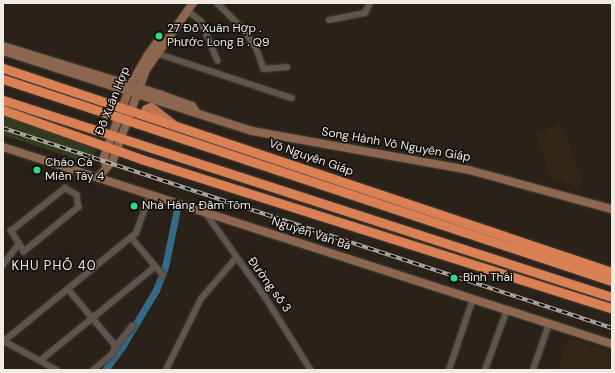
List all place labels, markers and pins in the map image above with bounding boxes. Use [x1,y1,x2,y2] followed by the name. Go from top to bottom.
[167,22,270,50] place label: 27 Đỗ Xuân Hợp . Phước Long B . Q9
[154,31,164,41] marker: 27 Đỗ Xuân Hợp . Phước Long B . Q9
[45,156,104,184] place label: Cháo Cá Miền Tây 4
[32,165,42,175] marker: Cháo Cá Miền Tây 4
[142,199,251,213] place label: Nhà Hàng Đầm Tôm
[129,201,139,211] marker: Nhà Hàng Đầm Tôm
[463,271,513,285] place label: Bình Thái
[448,272,460,284] marker: Bình Thái

